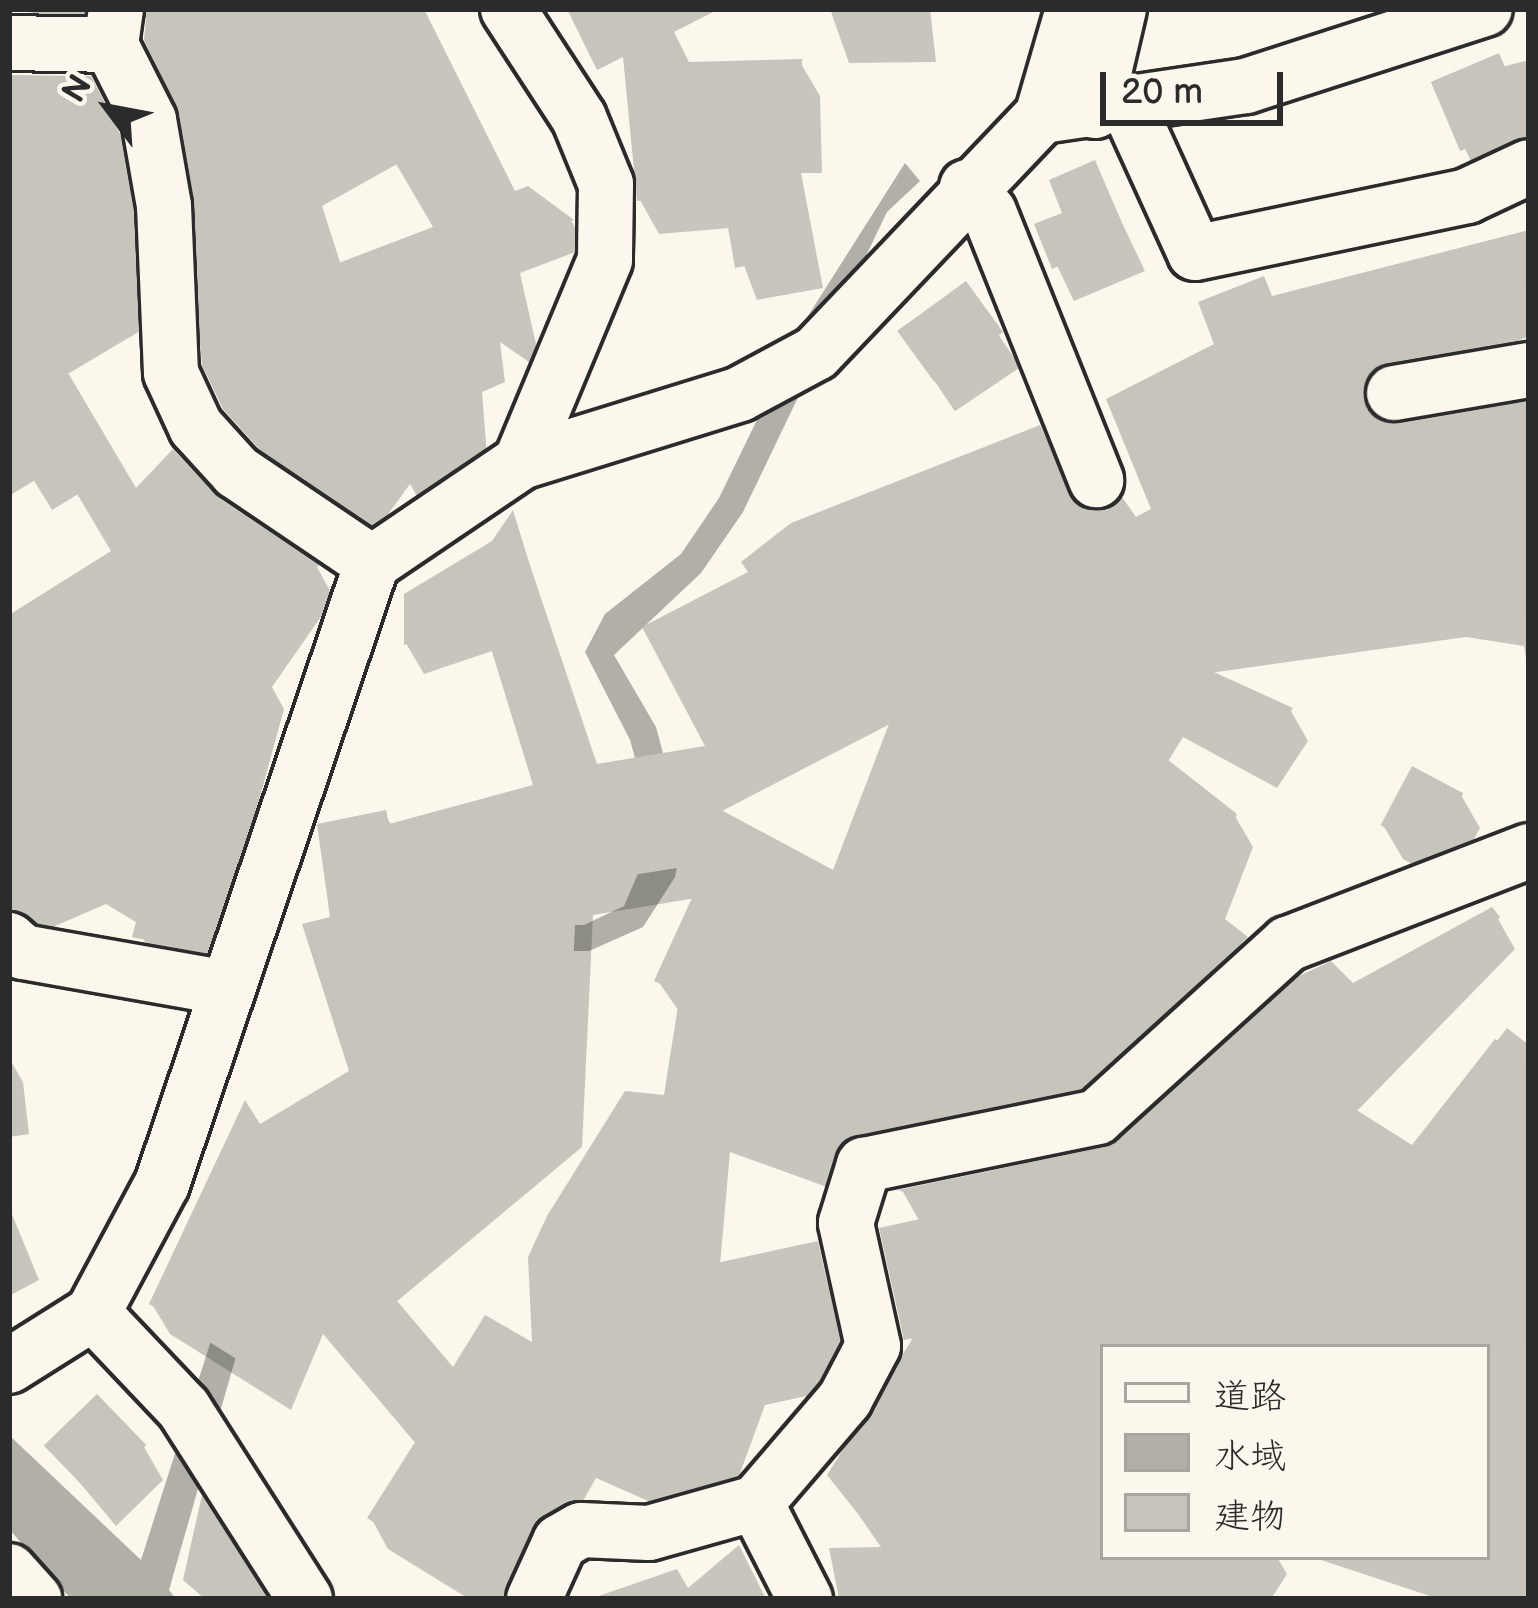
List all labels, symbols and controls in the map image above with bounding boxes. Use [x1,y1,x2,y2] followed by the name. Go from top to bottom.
[48,48,168,168] north arrow
[1106,48,1289,122] scale bar
[54,68,101,110] text: N
[1121,71,1203,114] text: 20 m
[1100,1344,1490,1560] legend
[1214,1376,1286,1419] text: 道路
[1214,1436,1286,1479] text: 水域
[1214,1496,1286,1539] text: 建物

